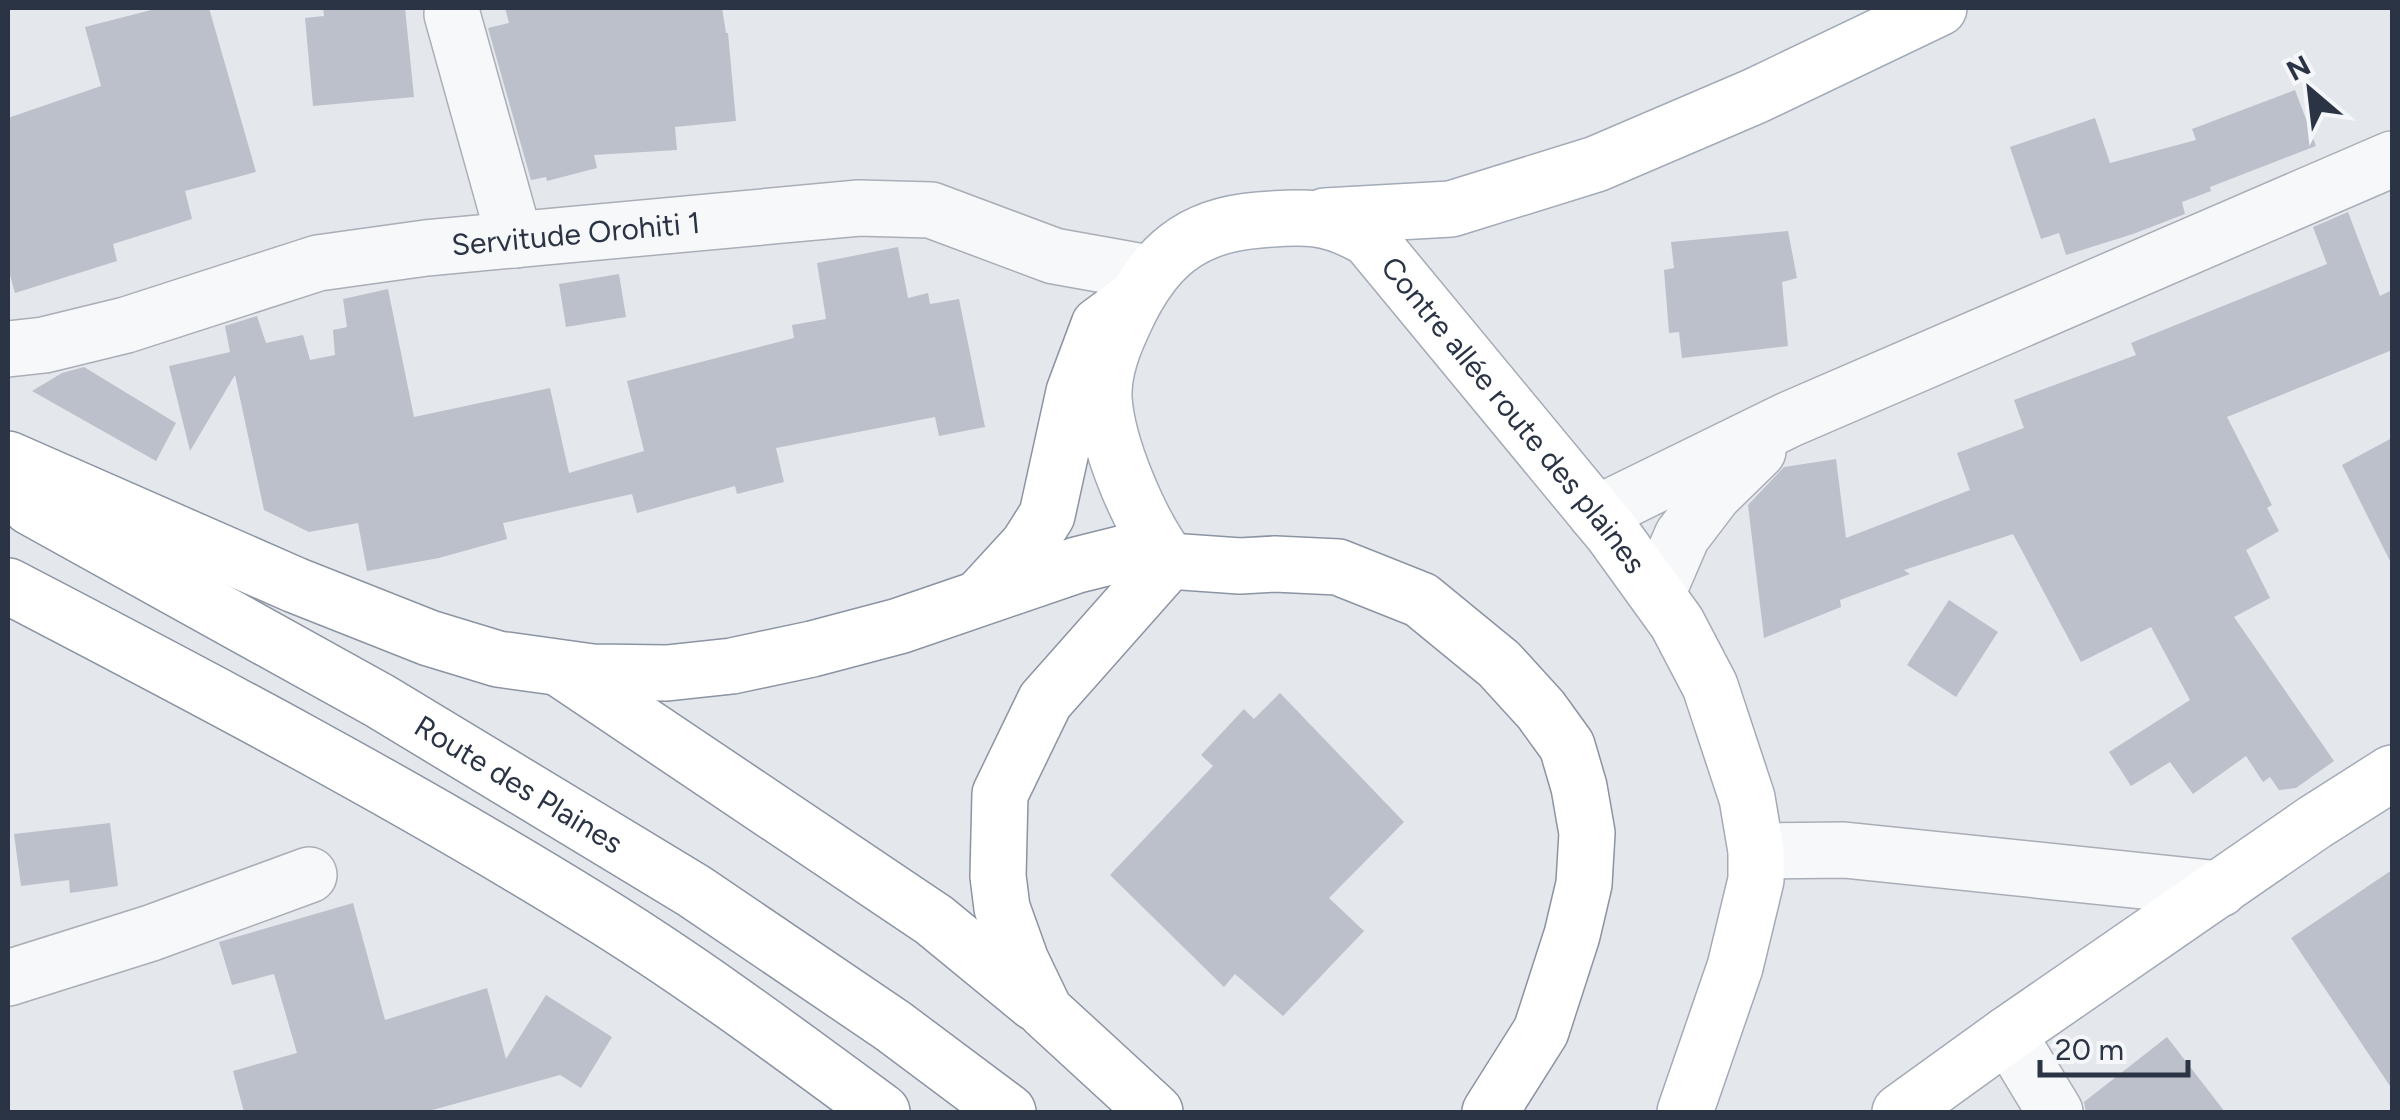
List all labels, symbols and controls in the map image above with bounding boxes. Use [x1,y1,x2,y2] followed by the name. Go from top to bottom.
[2260,40,2360,140] north arrow
[2281,48,2316,88] text: N
[450,204,702,264] street label: Servitude Orohiti 1
[1373,249,1654,580] street label: Contre allée route des plaines
[408,707,630,861] street label: Route des Plaines
[2040,1015,2188,1077] scale bar
[2055,1031,2124,1068] text: 20 m

